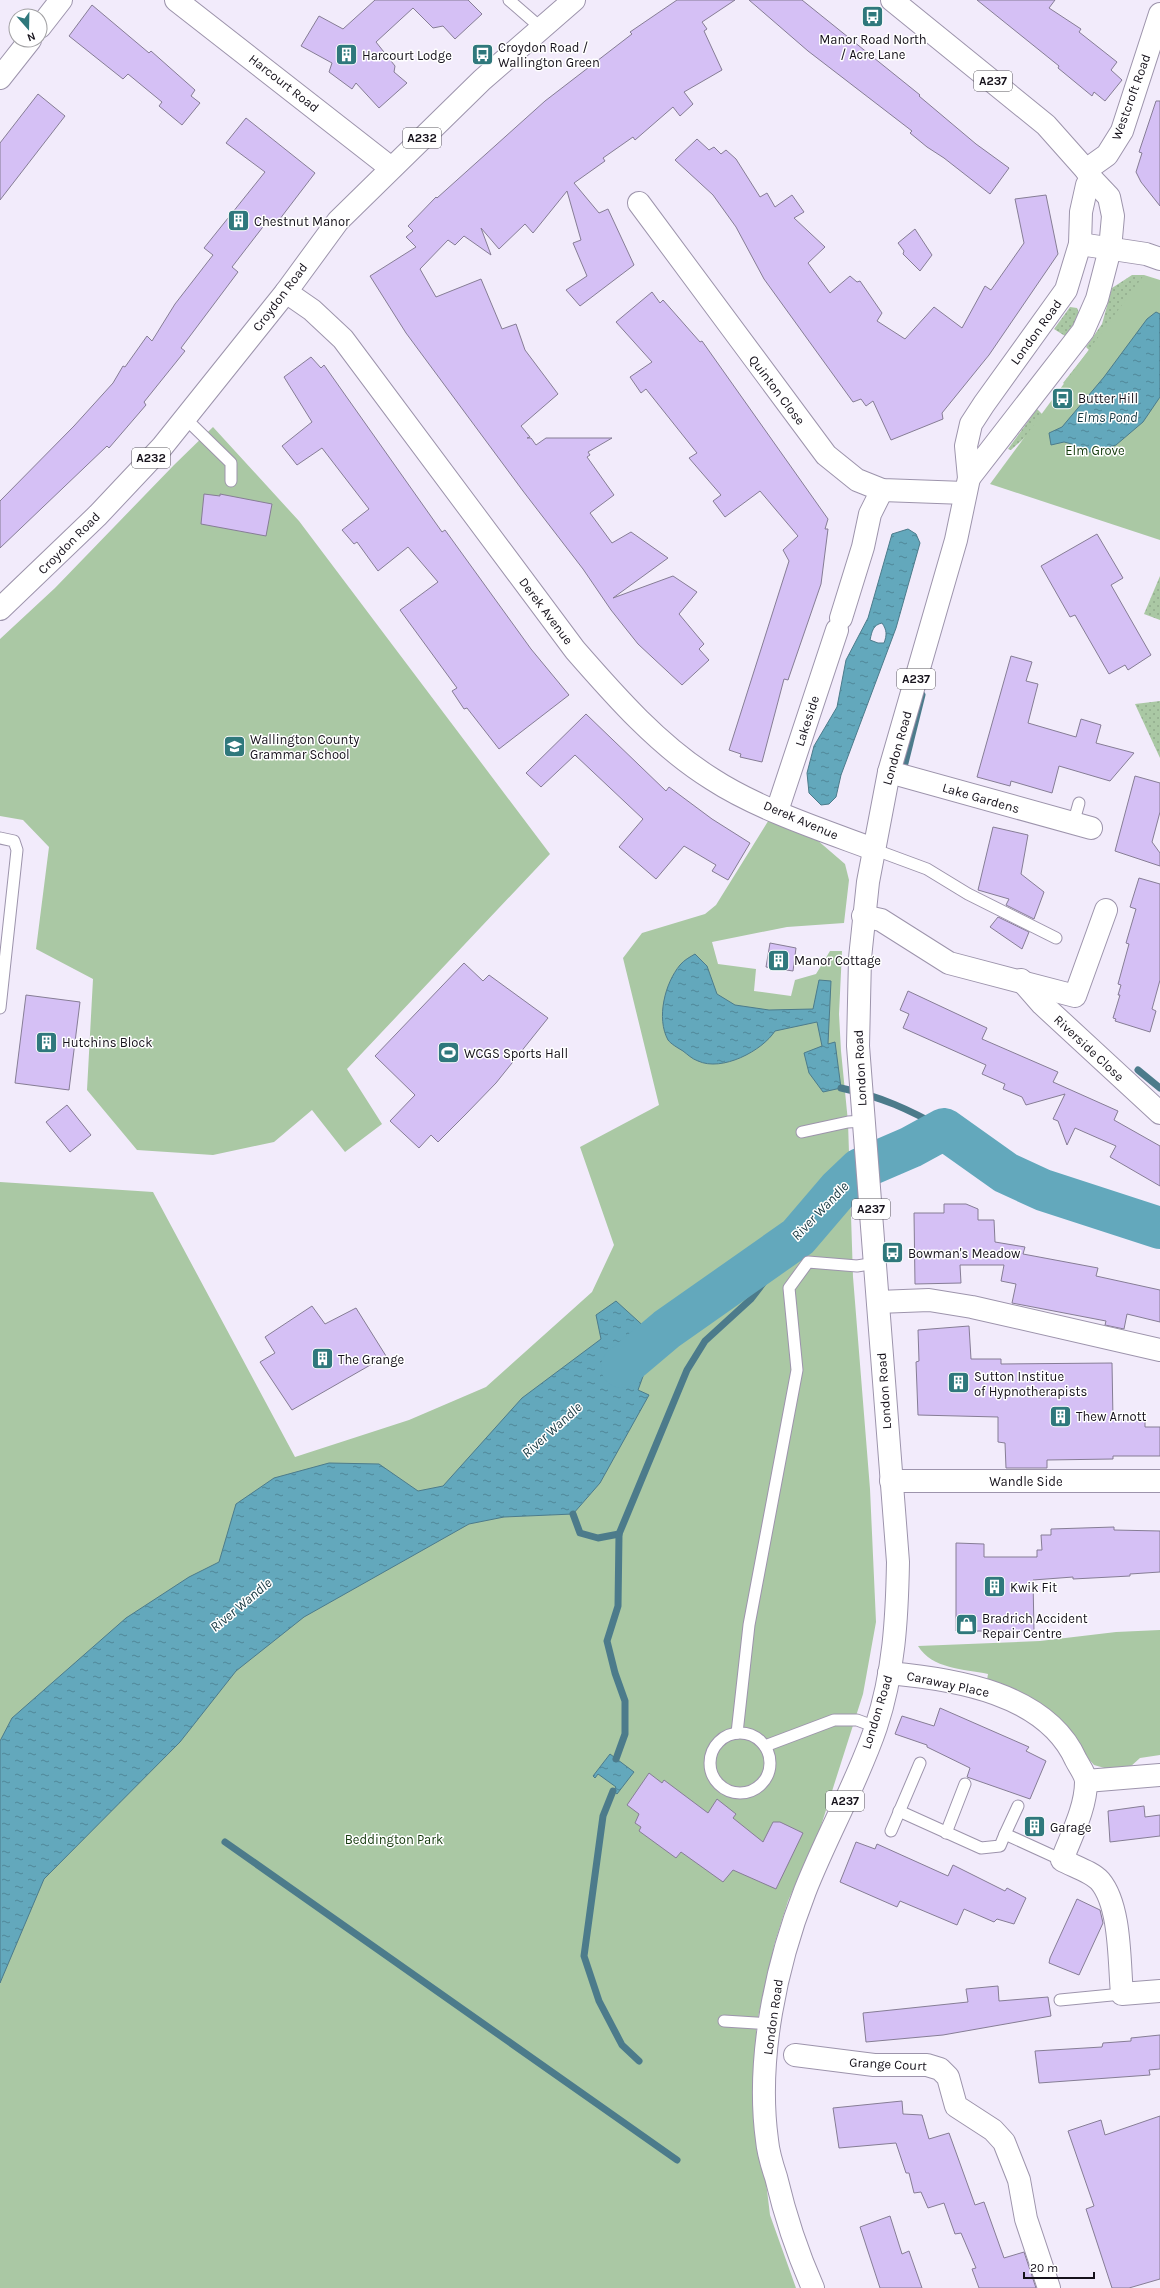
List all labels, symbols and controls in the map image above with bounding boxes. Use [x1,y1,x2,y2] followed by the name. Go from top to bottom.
[860,4,886,30] bus stop icon: Manor Road North / Acre Lane
[8,8,48,48] north arrow
[25,29,37,44] text: N
[819,32,927,62] place label: Manor Road North / Acre Lane
[498,40,600,70] place label: Croydon Road / Wallington Green
[470,41,496,67] bus stop icon: Croydon Road / Wallington Green
[333,42,359,68] building icon: Harcourt Lodge
[362,48,452,63] place label: Harcourt Lodge
[246,51,322,115] street label: Harcourt Road
[1108,52,1154,142] street label: Westcroft Road
[974,71,1012,91] road number: A237
[403,128,441,148] road number: A232
[226,208,252,234] building icon: Chestnut Manor
[254,214,350,229] place label: Chestnut Manor
[249,260,311,334] street label: Croydon Road
[1007,297,1065,367] street label: London Road
[746,352,808,428] street label: Quinton Close
[1049,385,1075,411] bus stop icon: Butter Hill
[1078,391,1138,406] place label: Butter Hill
[1077,409,1138,426] water label: Elms Pond
[1065,443,1125,458] park label: Elm Grove
[132,448,170,468] road number: A232
[35,509,103,577] street label: Croydon Road
[516,575,576,648] street label: Derek Avenue
[897,669,935,689] road number: A237
[792,693,822,748] street label: Lakeside
[879,709,915,787] street label: London Road
[250,732,359,762] place label: Wallington County Grammar School
[221,733,247,759] school or university icon: Wallington County Grammar School
[941,780,1021,816] street label: Lake Gardens
[761,798,841,843] street label: Derek Avenue
[765,947,791,973] building icon: Manor Cottage
[794,953,881,968] place label: Manor Cottage
[1051,1012,1127,1084] street label: Riverside Close
[34,1029,60,1055] building icon: Hutchins Block
[851,1029,869,1107] street label: London Road
[62,1035,153,1050] place label: Hutchins Block
[436,1040,462,1066] sports icon: WCGS Sports Hall
[464,1046,568,1061] place label: WCGS Sports Hall
[788,1178,853,1244] water label: River Wandle
[852,1199,890,1219] road number: A237
[879,1240,905,1266] bus stop icon: Bowman's Meadow
[908,1246,1021,1261] place label: Bowman's Meadow
[310,1346,336,1372] building icon: The Grange
[338,1352,405,1367] place label: The Grange
[874,1352,894,1430] street label: London Road
[974,1369,1087,1399] place label: Sutton Institue of Hypnotherapists
[946,1370,972,1396] building icon: Sutton Institue of Hypnotherapists
[518,1398,586,1461] water label: River Wandle
[1048,1403,1074,1429] building icon: Thew Arnott
[1076,1409,1147,1424] place label: Thew Arnott
[989,1474,1063,1489] street label: Wandle Side
[207,1574,276,1636] water label: River Wandle
[982,1574,1008,1600] building icon: Kwik Fit
[1010,1580,1057,1595] place label: Kwik Fit
[982,1611,1088,1641] place label: Bradrich Accident Repair Centre
[954,1612,980,1638] shop icon: Bradrich Accident Repair Centre
[905,1668,991,1700] street label: Caraway Place
[859,1673,895,1751] street label: London Road
[826,1791,864,1811] road number: A237
[1022,1814,1048,1840] building icon: Garage
[1050,1820,1092,1835] place label: Garage
[345,1832,443,1847] park label: Beddington Park
[760,1978,786,2056] street label: London Road
[849,2054,927,2074] street label: Grange Court
[1024,2254,1094,2280] scale bar
[1030,2261,1058,2275] text: 20 m

